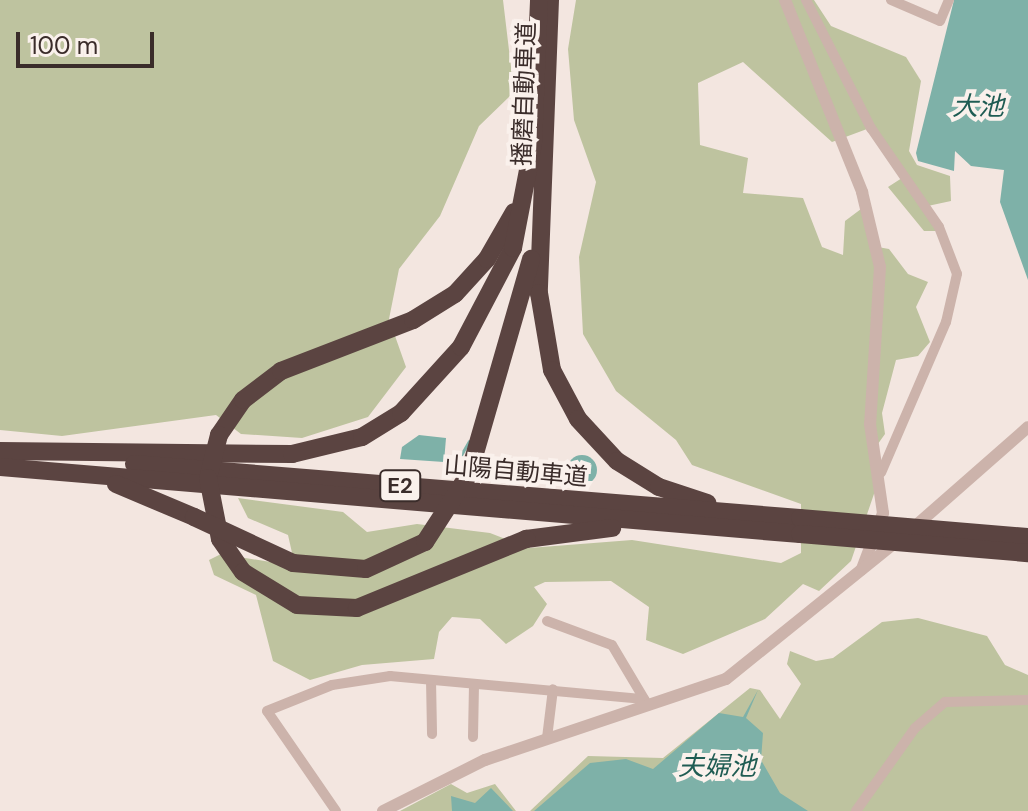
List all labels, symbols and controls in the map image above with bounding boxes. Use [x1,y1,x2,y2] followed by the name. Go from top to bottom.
[20,16,158,66] scale bar
[507,22,541,166] street label: 播磨自動車道
[30,30,98,61] text: 100 m
[952,91,1004,123] water label: 大池
[443,450,589,492] street label: 山陽自動車道
[378,468,422,504] road number: E2
[678,751,756,783] water label: 夫婦池

